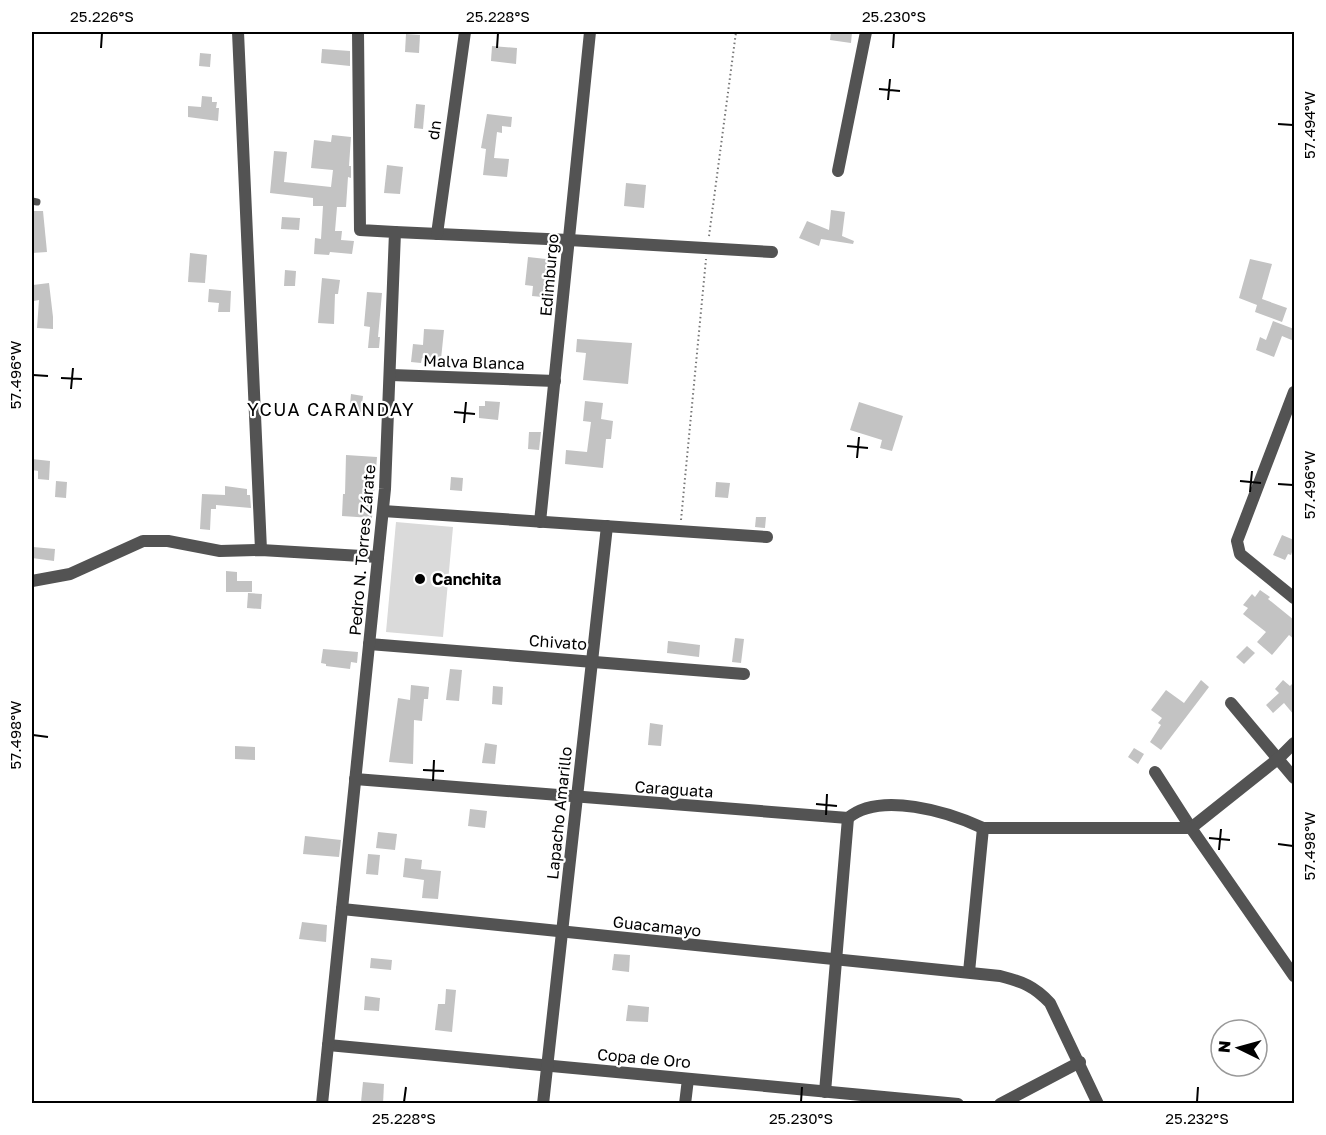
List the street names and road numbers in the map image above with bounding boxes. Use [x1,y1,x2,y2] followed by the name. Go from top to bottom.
[423,119,445,141] street label: dn
[535,233,563,317] street label: Edimburgo
[423,350,525,374] street label: Malva Blanca
[345,464,379,636] street label: Pedro N. Torres Zárate
[528,630,588,654] street label: Chivato
[542,746,576,880] street label: Lapacho Amarillo
[634,776,714,802] street label: Caraguata
[612,911,702,941] street label: Guacamayo
[596,1044,692,1072] street label: Copa de Oro

